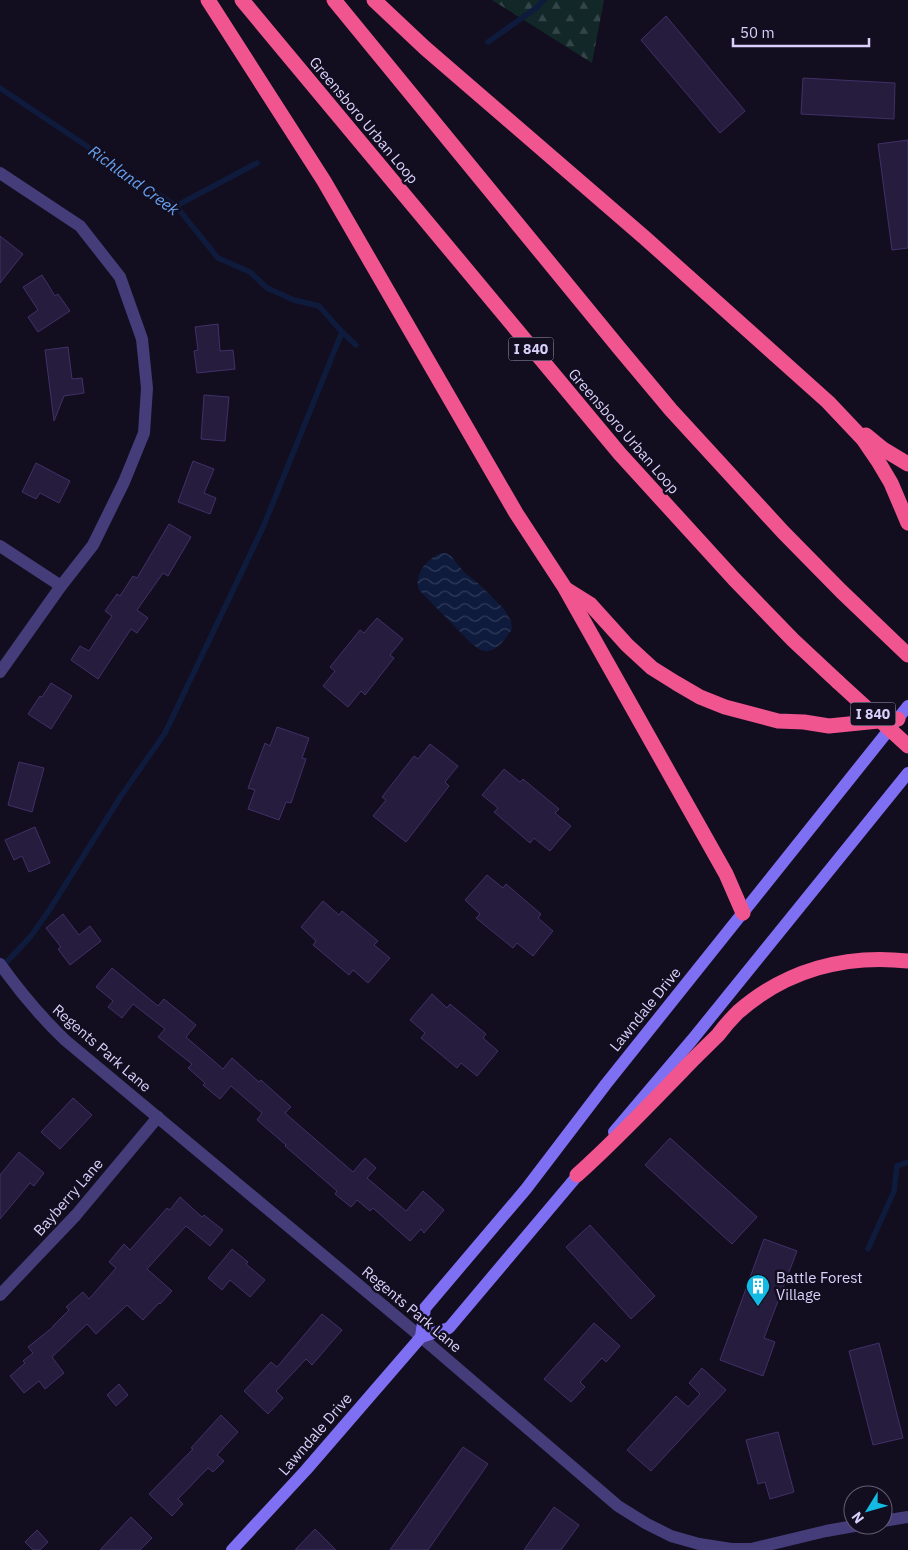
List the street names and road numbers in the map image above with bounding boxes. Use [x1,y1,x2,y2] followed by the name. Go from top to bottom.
[305,53,423,187] street label: Greensboro Urban Loop
[508,338,554,360] road number: I 840
[564,364,684,498] street label: Greensboro Urban Loop
[850,702,896,726] road number: I 840
[605,963,685,1055] street label: Lawndale Drive
[49,1000,155,1096] street label: Regents Park Lane
[29,1154,107,1240] street label: Bayberry Lane
[358,1262,466,1356] street label: Regents Park Lane
[274,1389,356,1479] street label: Lawndale Drive

